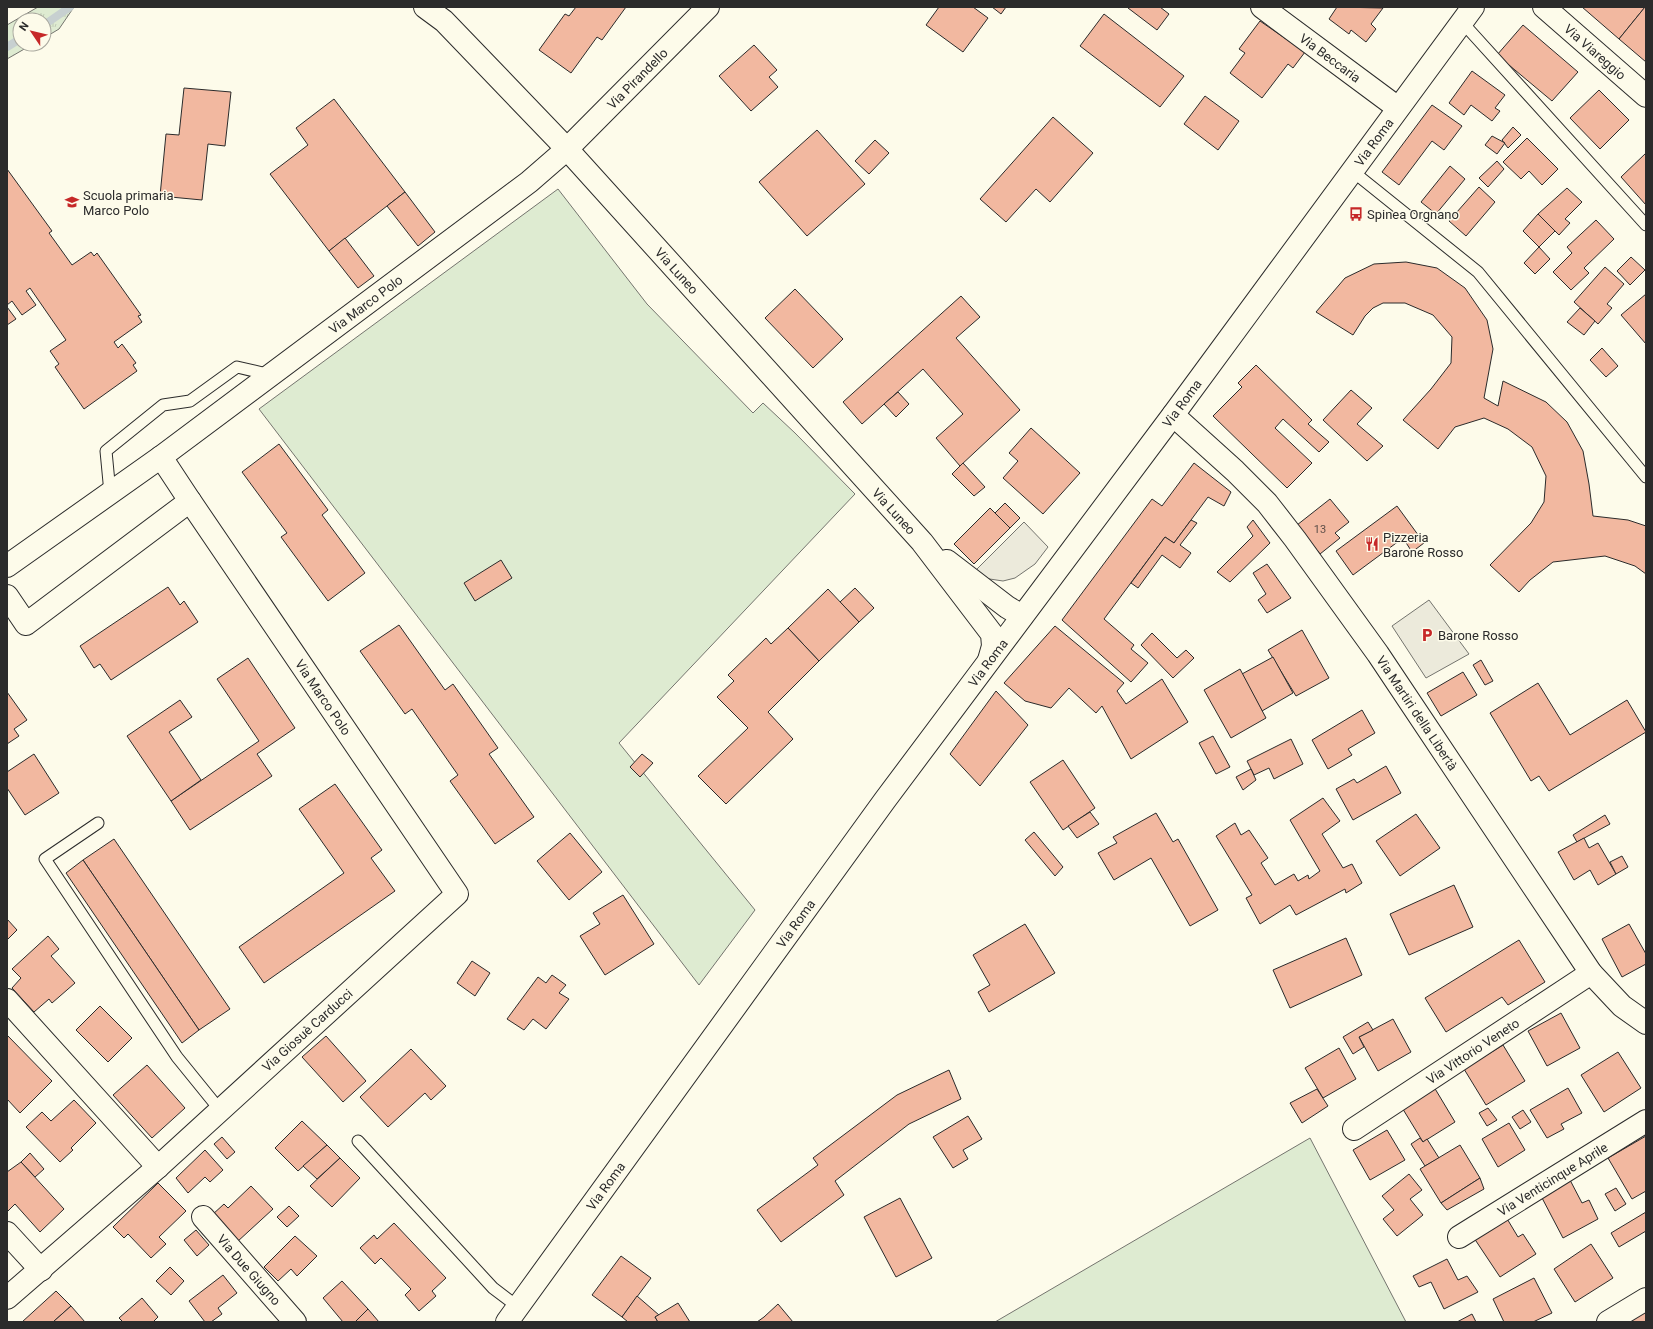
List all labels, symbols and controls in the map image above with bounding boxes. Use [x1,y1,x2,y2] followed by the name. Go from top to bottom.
[12,12,52,52] north arrow
[17,19,32,33] text: N
[1561,21,1629,83] street label: Via Viareggio
[1297,31,1363,86] street label: Via Beccaria
[604,45,671,112] street label: Via Pirandello
[1352,116,1397,169] street label: Via Roma
[83,188,174,218] place label: Scuola primaria Marco Polo
[64,194,80,210] school or university icon: Scuola primaria Marco Polo
[1348,206,1364,222] bus stop icon: Spinea Orgnano
[1367,207,1459,222] place label: Spinea Orgnano
[652,245,701,297] street label: Via Luneo
[326,272,406,337] street label: Via Marco Polo
[1160,377,1205,430] street label: Via Roma
[869,485,918,538] street label: Via Luneo
[1314,523,1326,536] house number: 13
[1383,530,1463,560] place label: Pizzeria Barone Rosso
[1364,536,1380,552] restaurant icon: Pizzeria Barone Rosso
[1419,627,1435,643] parking icon: Barone Rosso
[1438,628,1518,643] place label: Barone Rosso
[965,636,1011,690] street label: Via Roma
[1373,653,1460,773] street label: Via Martiri della Libertà
[292,657,354,738] street label: Via Marco Polo
[774,897,818,951] street label: Via Roma
[259,986,356,1075] street label: Via Giosuè Carducci
[1424,1015,1522,1087] street label: Via Vittorio Veneto
[1495,1140,1611,1219] street label: Via Venticinque Aprile
[584,1159,628,1213] street label: Via Roma
[214,1232,284,1308] street label: Via Due Giugno

